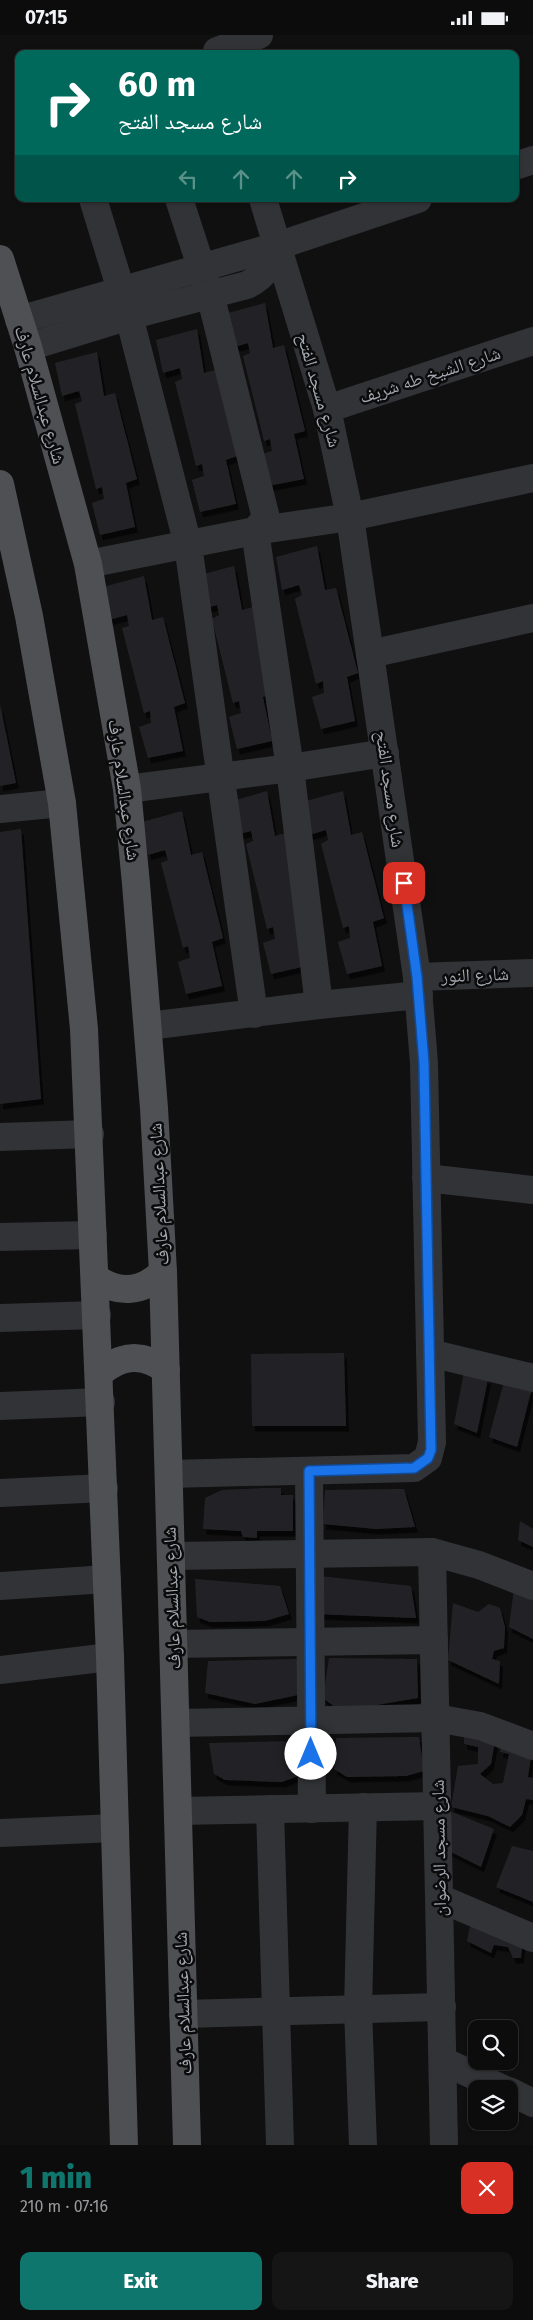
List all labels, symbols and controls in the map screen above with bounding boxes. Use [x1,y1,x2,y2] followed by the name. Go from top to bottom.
[25,6,68,29] text: 07:15
[118,63,196,105] text: 60 m
[35,70,100,135] icon: right
[118,108,262,135] text: شارع مسجد الفتح
[174,165,202,193] icon: left
[227,165,255,193] icon: ahead
[280,165,308,193] icon: ahead
[333,165,361,193] icon: right
[9,324,70,467] street label: شارع عبدالسلام عارف
[291,330,346,450] street label: شارع مسجد الفتح
[357,342,504,409] street label: شارع الشيخ طه شريف
[102,718,145,862] street label: شارع عبدالسلام عارف
[370,729,409,849] street label: شارع مسجد الفتح
[383,862,425,904] pin
[390,869,418,897] icon: arrive
[440,963,509,987] street label: شارع النور
[144,1122,175,1266] street label: شارع عبدالسلام عارف
[159,1526,186,1669] street label: شارع عبدالسلام عارف
[284,1727,336,1779] position arrow
[427,1779,451,1917] street label: شارع مسجد الرضوان
[170,1931,197,2074] street label: شارع عبدالسلام عارف
[468,2020,518,2130] map controls
[468,2020,518,2070] button: search
[468,2080,518,2130] button: layers
[20,2160,92,2196] text: 1 min
[461,2162,513,2214] button: close
[20,2197,108,2216] text: 210 m · 07:16
[20,2252,262,2310] button: Exit
[272,2252,513,2310] button: Share

